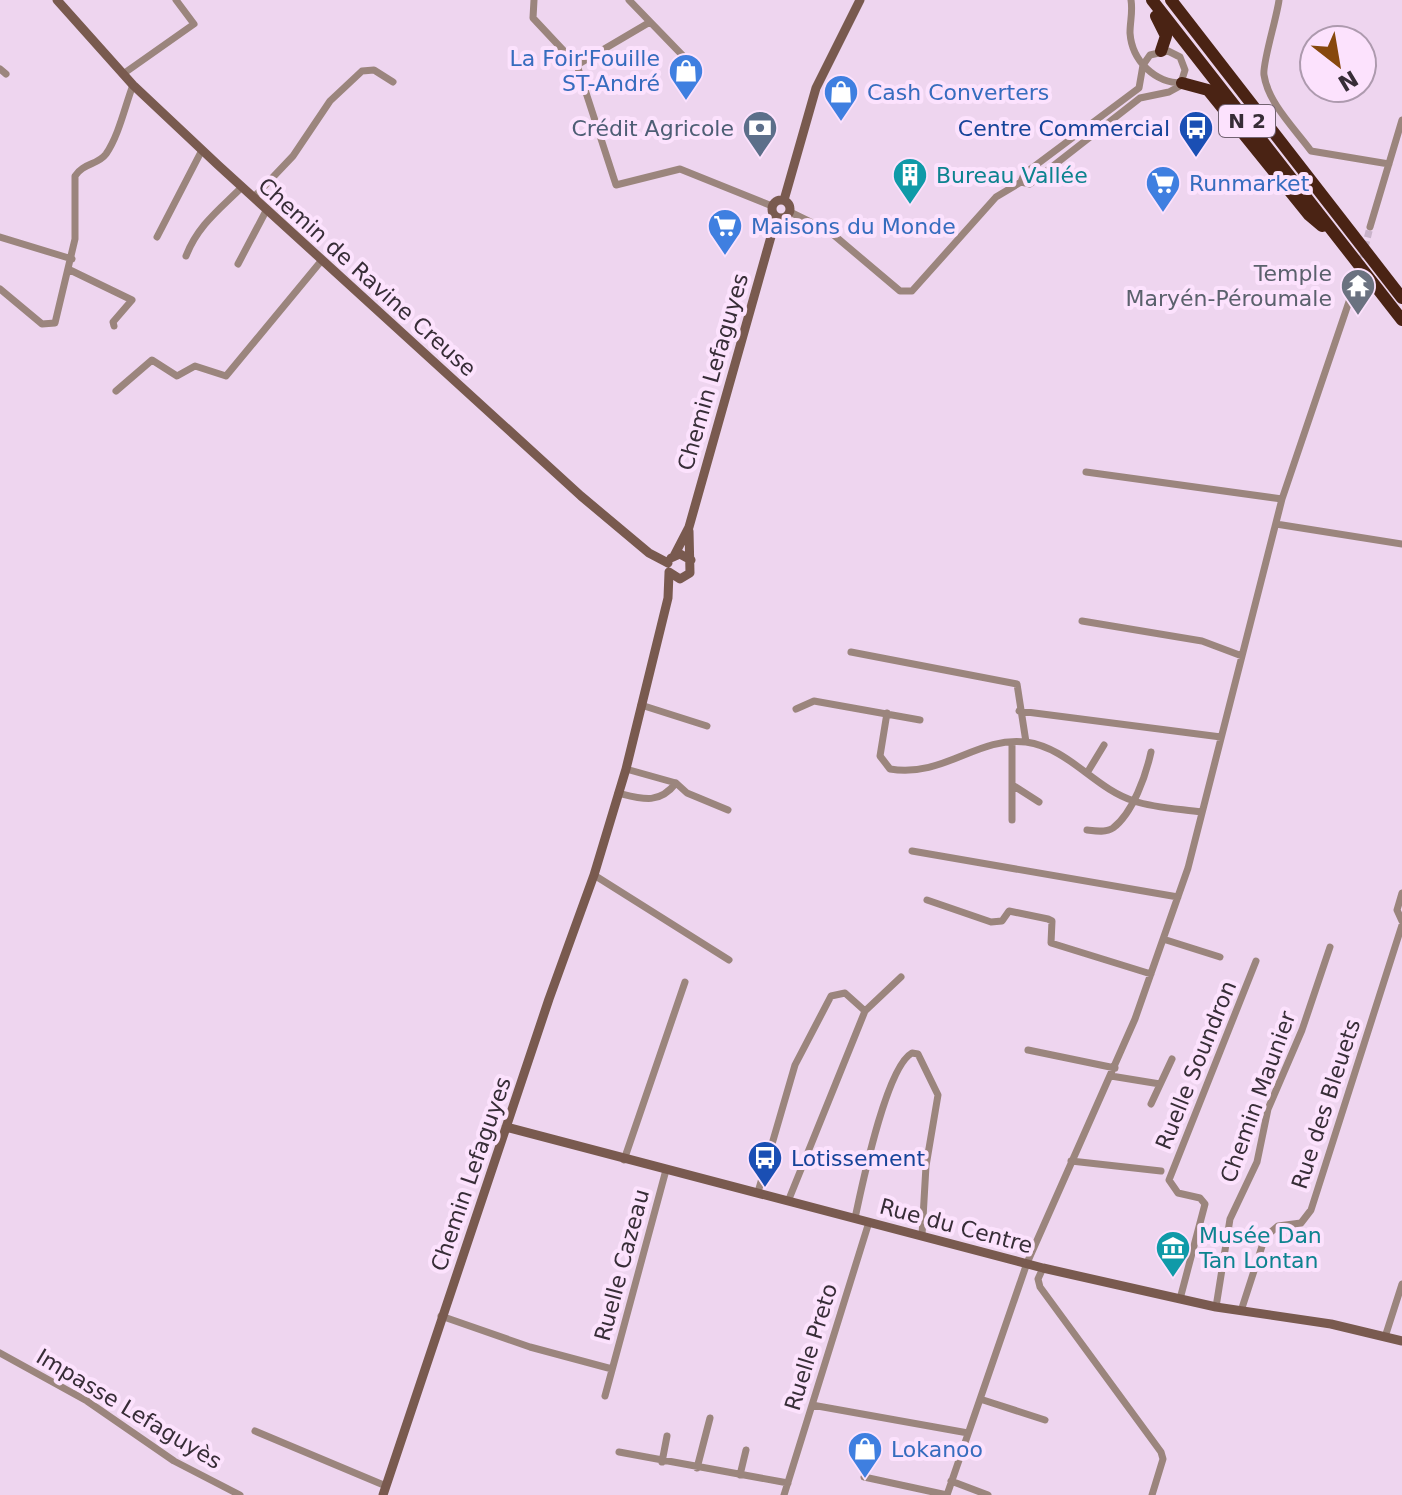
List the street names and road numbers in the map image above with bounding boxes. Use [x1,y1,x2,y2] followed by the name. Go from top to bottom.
[1219,105,1275,137] road number: N 2
[253,173,481,381] street label: Chemin de Ravine Creuse
[673,271,753,473] street label: Chemin Lefaguyes
[1151,977,1241,1153] street label: Ruelle Soundron
[1215,1007,1301,1186] street label: Chemin Maunier
[1287,1016,1365,1192] street label: Rue des Bleuets
[426,1074,516,1274] street label: Chemin Lefaguyes
[590,1186,654,1344] street label: Ruelle Cazeau
[877,1194,1035,1258] street label: Rue du Centre
[780,1280,842,1414] street label: Ruelle Preto
[32,1344,226,1474] street label: Impasse Lefaguyès

